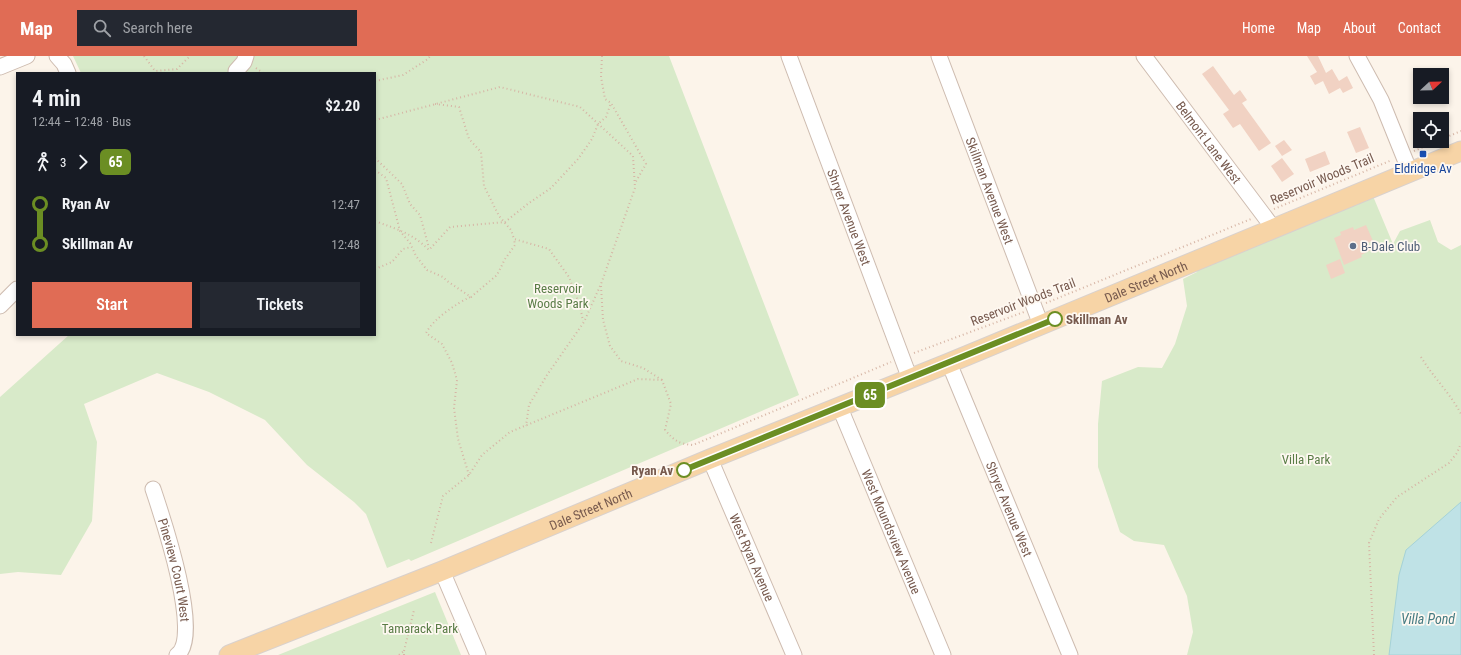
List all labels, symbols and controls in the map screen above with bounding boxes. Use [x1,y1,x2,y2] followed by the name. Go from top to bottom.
[77,10,357,46] search box
[20,17,53,40] text: Map
[91,17,113,39] icon: search
[123,19,193,37] text: Search here
[1242,20,1275,36] text: Home
[1297,20,1321,36] text: Map
[1343,20,1376,36] text: About
[1398,20,1441,36] text: Contact
[1413,68,1449,104] north arrow
[1413,68,1449,148] map controls
[32,86,81,111] text: 4 min
[325,97,360,115] text: $2.20
[1173,98,1245,187] street label: Belmont Lane West
[1413,112,1449,148] button: locate
[32,114,131,129] text: 12:44 – 12:48 · Bus
[963,135,1017,246] street label: Skillman Avenue West
[1418,149,1428,159] marker: Eldridge Av
[1268,150,1376,208] street label: Reservoir Woods Trail
[32,151,54,173] icon: walk
[72,151,94,173] icon: forward
[108,154,123,170] text: 65
[60,155,66,170] text: 3
[1394,161,1452,176] place label: Eldridge Av
[825,167,874,267] street label: Shryer Avenue West
[62,195,110,213] text: Ryan Av
[331,197,360,212] text: 12:47
[62,235,133,253] text: Skillman Av
[331,237,360,252] text: 12:48
[1361,239,1420,254] place label: B-Dale Club
[1348,241,1358,251] marker: B-Dale Club
[1102,258,1189,305] street label: Dale Street North
[968,275,1078,329] street label: Reservoir Woods Trail
[527,281,589,311] park label: Reservoir Woods Park
[32,282,192,328] button: Start
[200,282,360,328] button: Tickets
[1047,311,1063,327] marker: Skillman Av
[1066,312,1128,327] place label: Skillman Av
[852,382,888,408] line badge: 65
[863,387,877,403] text: 65
[1282,452,1330,467] park label: Villa Park
[983,459,1036,559] street label: Shryer Avenue West
[676,462,692,478] marker: Ryan Av
[631,463,673,478] place label: Ryan Av
[859,467,924,596] street label: West Moundsview Avenue
[547,485,634,533] street label: Dale Street North
[727,511,778,603] street label: West Ryan Avenue
[155,516,193,622] street label: Pineview Court West
[1401,611,1455,627] water label: Villa Pond
[382,621,458,636] park label: Tamarack Park

